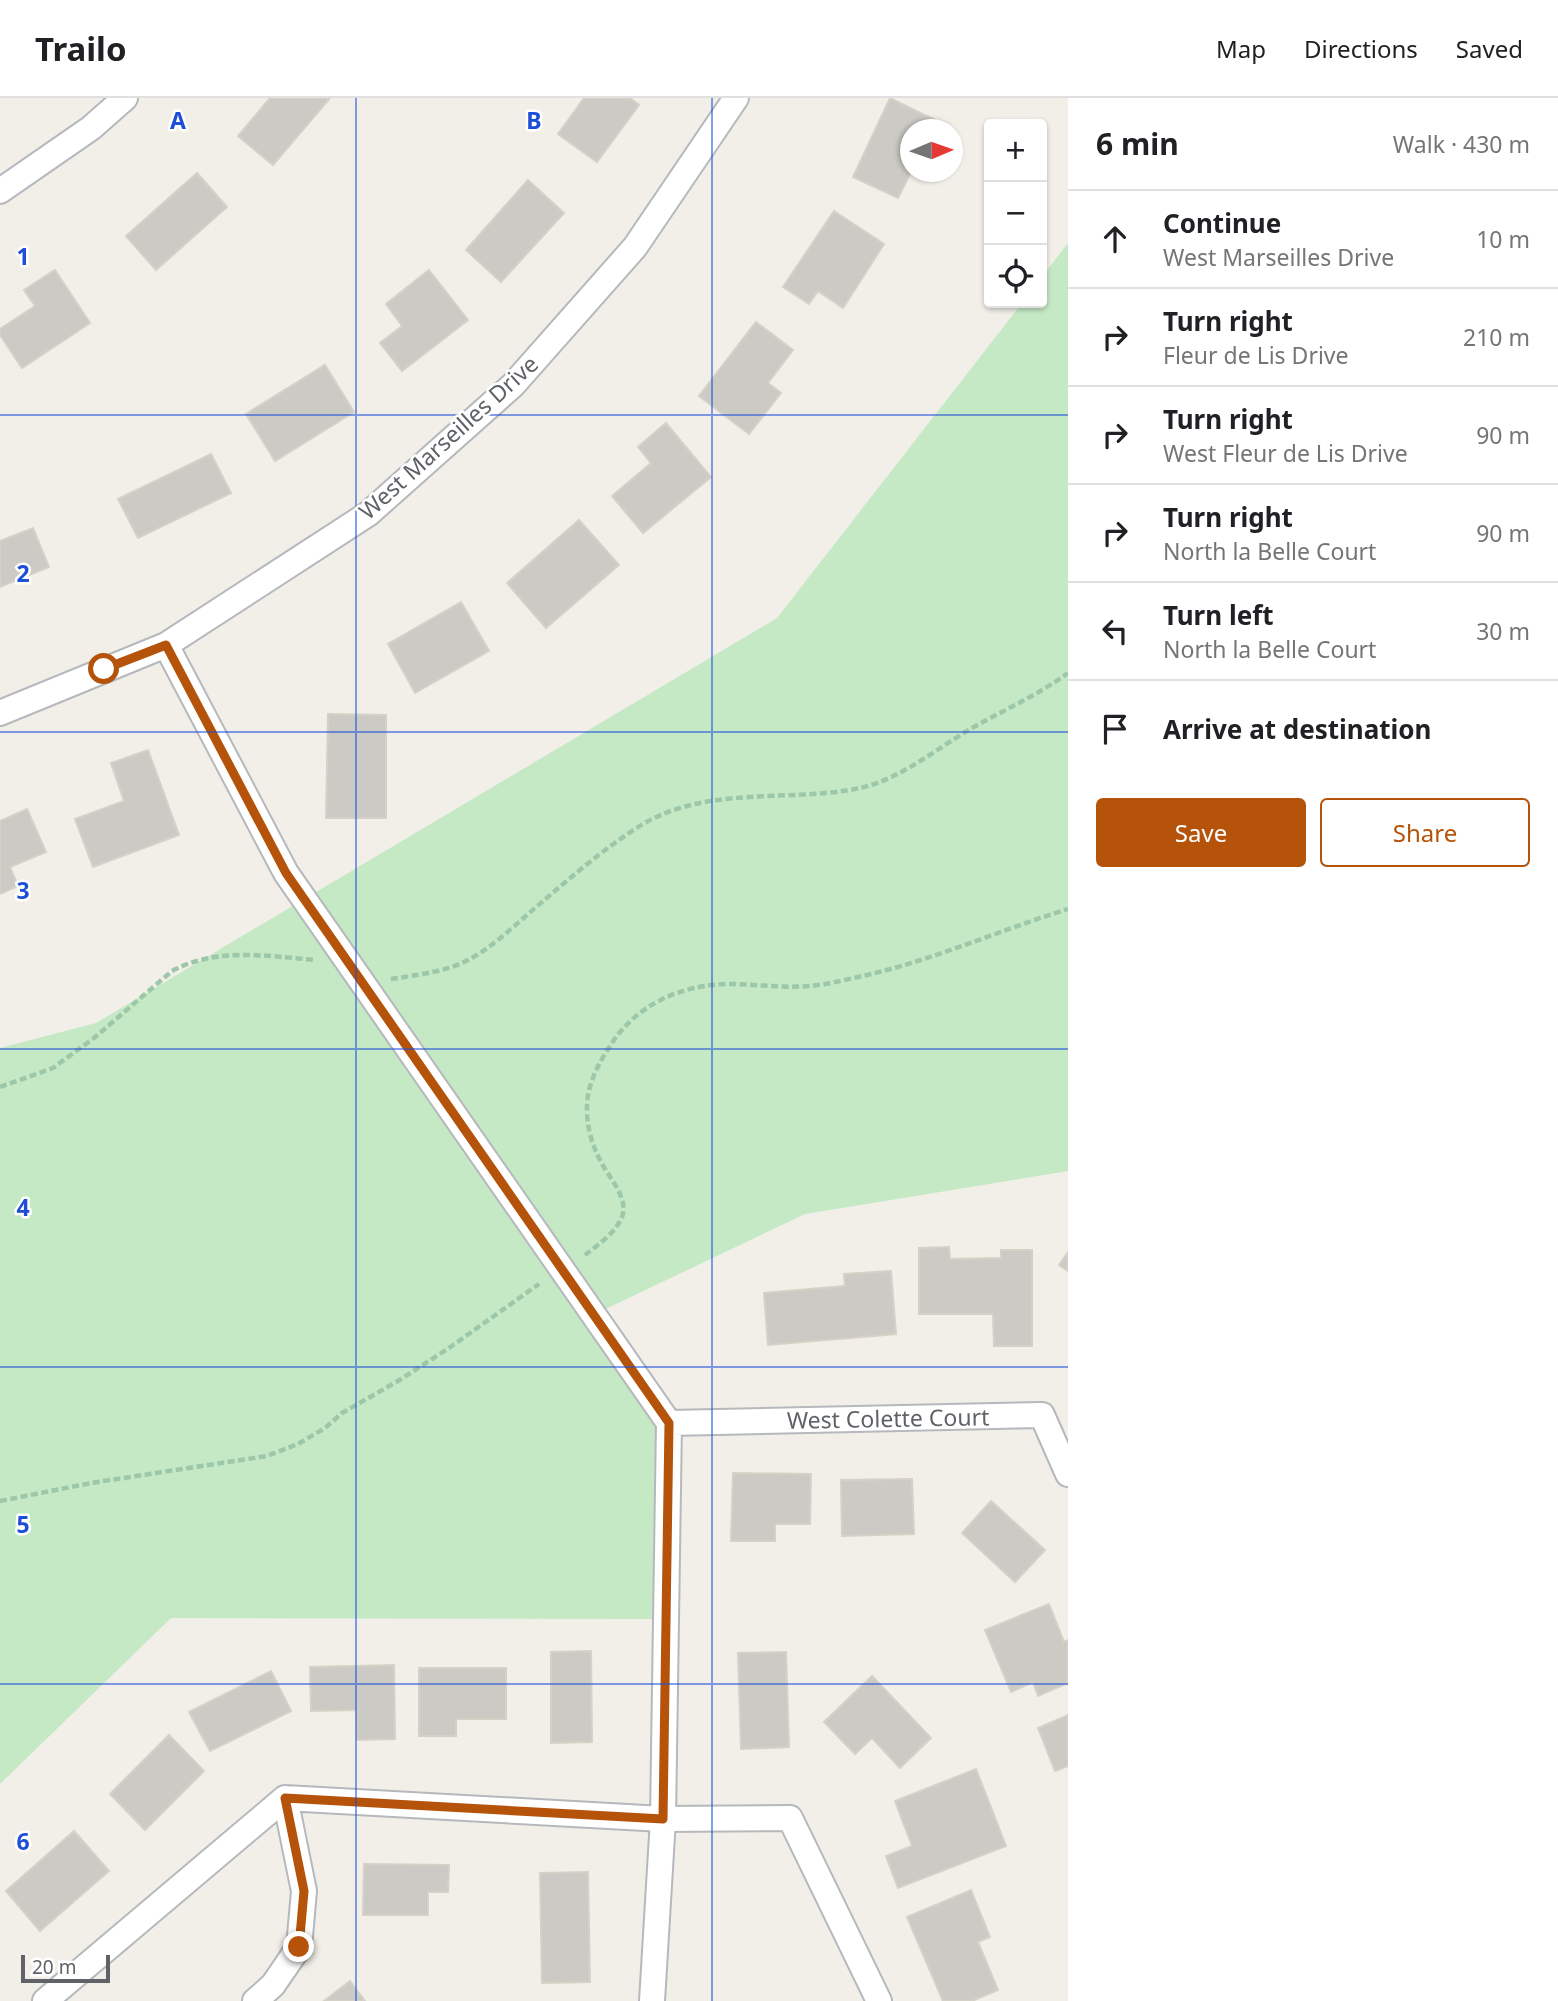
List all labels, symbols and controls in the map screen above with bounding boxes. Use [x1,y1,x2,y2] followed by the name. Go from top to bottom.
[35,26,127,71] text: Trailo
[1216,32,1266,65] text: Map
[1304,32,1418,65] text: Directions
[1456,32,1523,65] text: Saved
[170,104,186,136] text: A
[526,104,542,136] text: B
[900,119,963,182] north arrow
[984,119,1047,308] map controls
[984,119,1047,182] button: +
[1096,123,1179,164] text: 6 min
[1393,128,1530,160] text: Walk · 430 m
[984,182,1047,245] button: −
[1163,205,1281,241] text: Continue
[1096,220,1134,258] icon: ahead
[1476,223,1530,255] text: 10 m
[16,240,30,272] text: 1
[1163,241,1394,273] text: West Marseilles Drive
[984,245,1047,308] button: locate
[1163,303,1293,339] text: Turn right
[1096,318,1134,356] icon: right
[1463,321,1530,353] text: 210 m
[1163,339,1349,371] text: Fleur de Lis Drive
[351,348,545,526] street label: West Marseilles Drive
[1163,401,1293,437] text: Turn right
[1096,416,1134,454] icon: right
[1476,419,1530,451] text: 90 m
[1163,437,1408,469] text: West Fleur de Lis Drive
[1163,499,1293,535] text: Turn right
[1096,514,1134,552] icon: right
[1476,517,1530,549] text: 90 m
[1163,535,1376,567] text: North la Belle Court
[16,557,30,589] text: 2
[1163,597,1274,633] text: Turn left
[1096,612,1134,650] icon: left
[1476,615,1530,647] text: 30 m
[1163,633,1376,665] text: North la Belle Court
[88,653,119,684] route start
[1096,710,1134,748] icon: arrive
[1163,711,1432,747] text: Arrive at destination
[1096,798,1306,867] button: Save
[1320,798,1530,867] button: Share
[16,874,30,906] text: 3
[16,1191,30,1223] text: 4
[786,1400,990,1436] street label: West Colette Court
[16,1508,30,1540] text: 5
[16,1825,30,1857] text: 6
[283,1931,314,1962] route end
[21,1952,110,1984] scale bar
[32,1954,76,1980] text: 20 m

